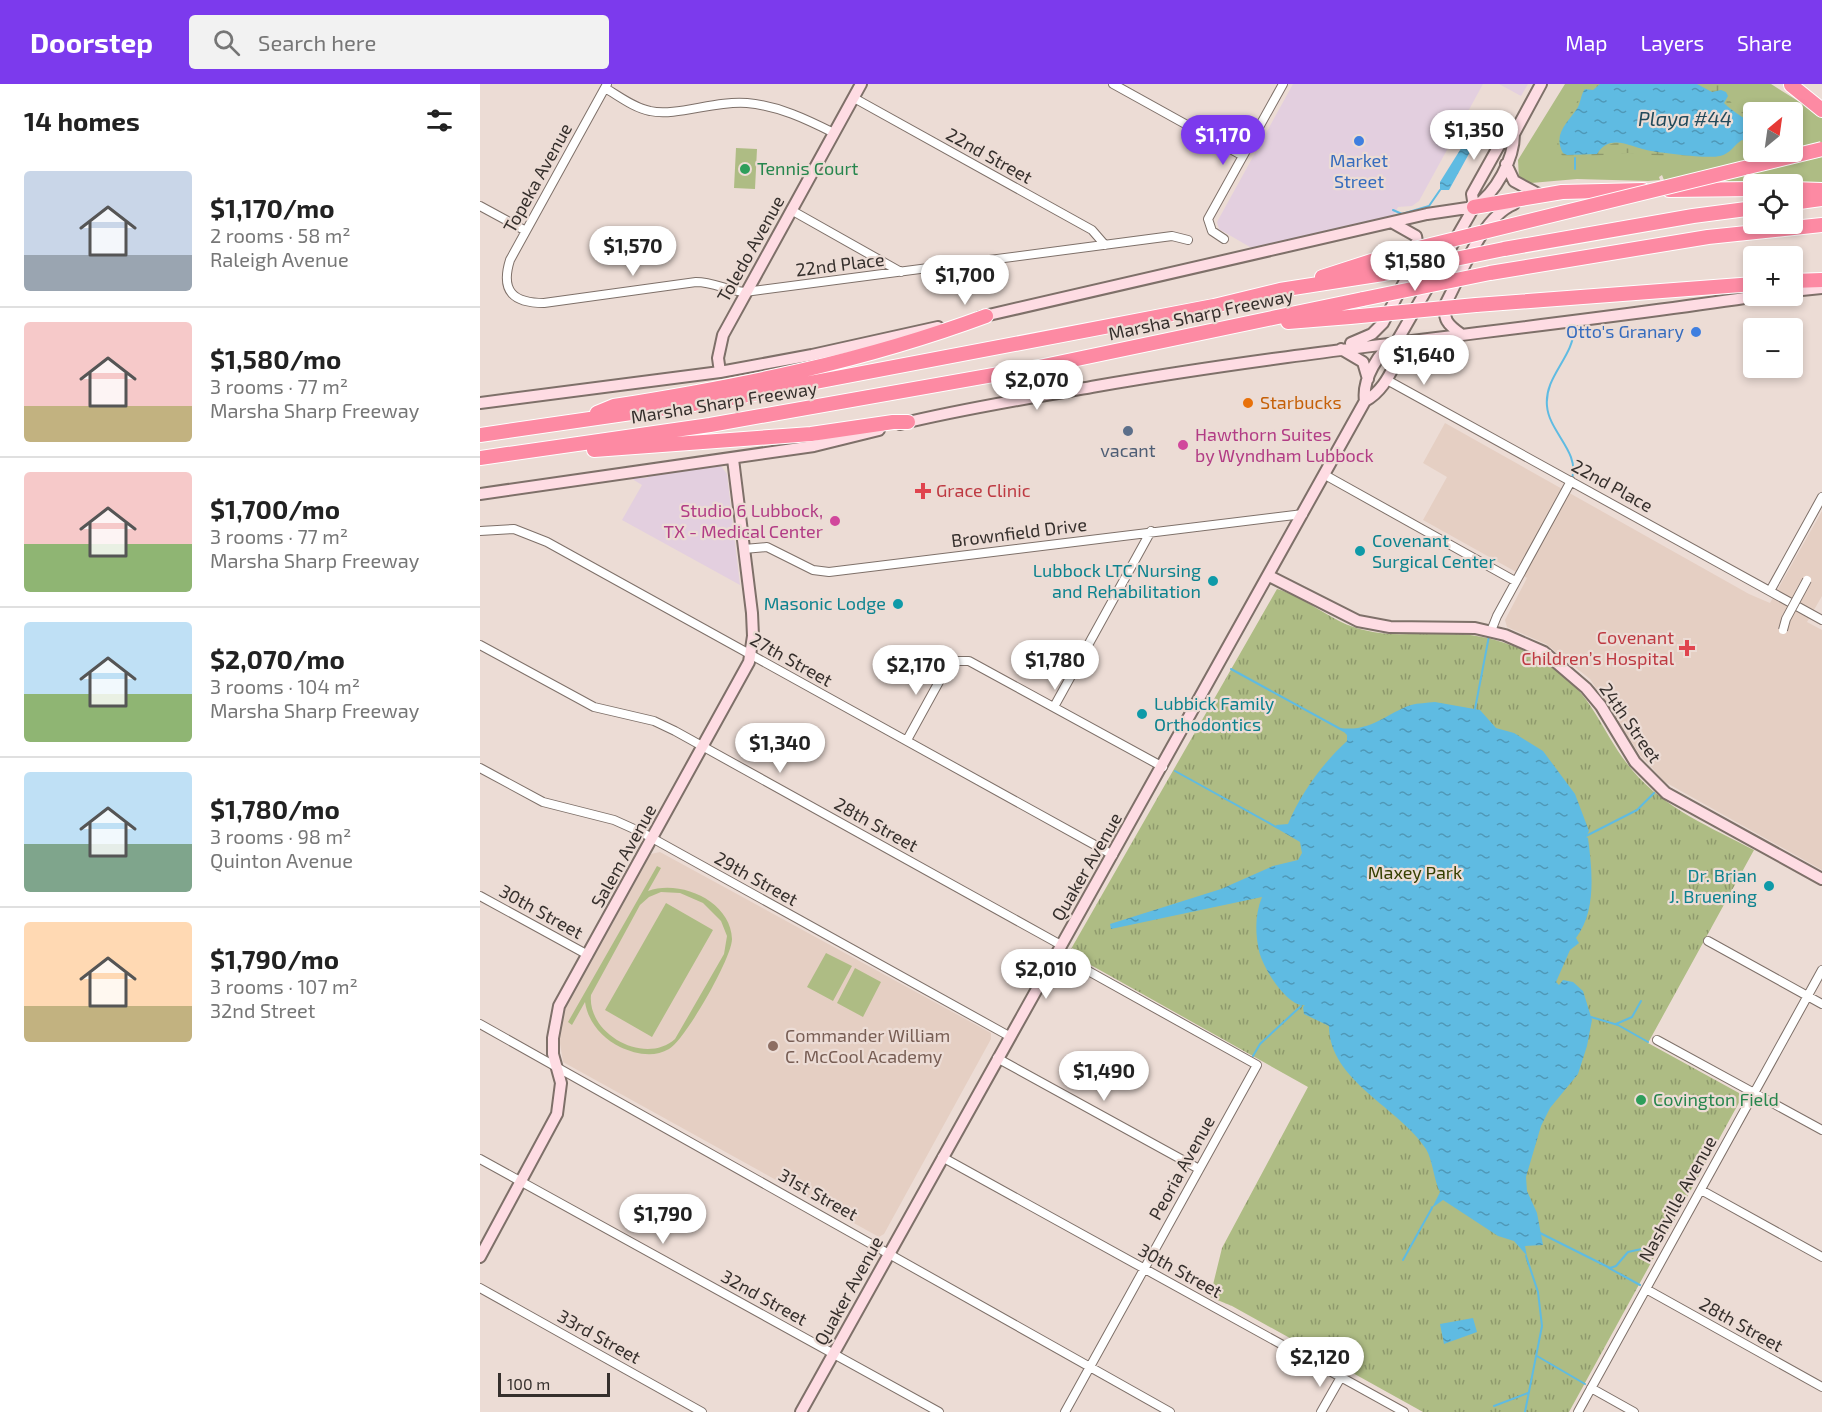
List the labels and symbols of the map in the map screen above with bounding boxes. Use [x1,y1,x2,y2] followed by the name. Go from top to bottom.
[1743,102,1803,162] north arrow
[1638,106,1732,131] water label: Playa #44
[1425,110,1523,161] pin: $1,350
[1174,115,1272,166] pin: $1,170
[498,119,576,236] street label: Topeka Avenue
[943,122,1037,188] street label: 22nd Street
[1352,134,1366,148] marker: Market Street
[1330,149,1388,192] place label: Market Street
[757,157,859,179] place label: Tennis Court
[738,162,752,176] marker: Tennis Court
[712,192,788,306] street label: Toledo Avenue
[584,226,682,277] pin: $1,570
[1366,241,1464,292] pin: $1,580
[794,248,885,280] street label: 22nd Place
[916,255,1014,306] pin: $1,700
[1106,284,1296,344] street label: Marsha Sharp Freeway
[1566,320,1684,342] place label: Otto's Granary
[1689,325,1703,339] marker: Otto's Granary
[1375,335,1473,386] pin: $1,640
[988,360,1086,411] pin: $2,070
[629,376,819,428] street label: Marsha Sharp Freeway
[1260,391,1342,413] place label: Starbucks
[1241,396,1255,410] marker: Starbucks
[1195,423,1374,466] place label: Hawthorn Suites by Wyndham Lubbock
[1121,424,1135,438] marker: vacant
[1176,438,1190,452] marker: Hawthorn Suites by Wyndham Lubbock
[1100,439,1156,461] place label: vacant
[1568,454,1657,516] street label: 22nd Place
[936,479,1031,501] place label: Grace Clinic
[914,482,932,500] marker: Grace Clinic
[664,499,823,542] place label: Studio 6 Lubbock, TX - Medical Center
[950,513,1088,551] street label: Brownfield Drive
[828,514,842,528] marker: Studio 6 Lubbock, TX - Medical Center
[1372,529,1496,572] place label: Covenant Surgical Center
[1353,544,1367,558] marker: Covenant Surgical Center
[1033,559,1201,602] place label: Lubbock LTC Nursing and Rehabilitation
[1206,574,1220,588] marker: Lubbock LTC Nursing and Rehabilitation
[764,592,886,614] place label: Masonic Lodge
[891,597,905,611] marker: Masonic Lodge
[1521,626,1675,669] place label: Covenant Children’s Hospital
[746,628,837,691] street label: 27th Street
[1678,639,1696,657] marker: Covenant Children’s Hospital
[1006,640,1104,691] pin: $1,780
[867,645,965,696] pin: $2,170
[1595,678,1666,767] street label: 24th Street
[1154,692,1275,735] place label: Lubbick Family Orthodontics
[1135,707,1149,721] marker: Lubbick Family Orthodontics
[731,723,829,774] pin: $1,340
[831,792,922,856] street label: 28th Street
[586,800,661,911] street label: Salem Avenue
[1046,808,1126,925] street label: Quaker Avenue
[711,846,802,910] street label: 29th Street
[1368,861,1462,883] park label: Maxey Park
[1669,864,1757,907] place label: Dr. Brian J. Bruening
[496,879,587,943] street label: 30th Street
[1762,879,1776,893] marker: Dr. Brian J. Bruening
[997,949,1095,1000] pin: $2,010
[785,1024,950,1067] place label: Commander William C. McCool Academy
[766,1039,780,1053] marker: Commander William C. McCool Academy
[1055,1051,1153,1102] pin: $1,490
[1653,1088,1779,1110] place label: Covington Field
[1634,1093,1648,1107] marker: Covington Field
[1143,1112,1219,1224] street label: Peoria Avenue
[1633,1132,1721,1265] street label: Nashville Avenue
[775,1163,862,1225] street label: 31st Street
[614,1194,712,1245] pin: $1,790
[809,1232,887,1349] street label: Quaker Avenue
[1135,1238,1226,1302] street label: 30th Street
[718,1264,811,1330] street label: 32nd Street
[1696,1292,1787,1356] street label: 28th Street
[554,1304,645,1368] street label: 33rd Street
[1271,1337,1369,1388] pin: $2,120
[498,1370,610,1398] scale bar

